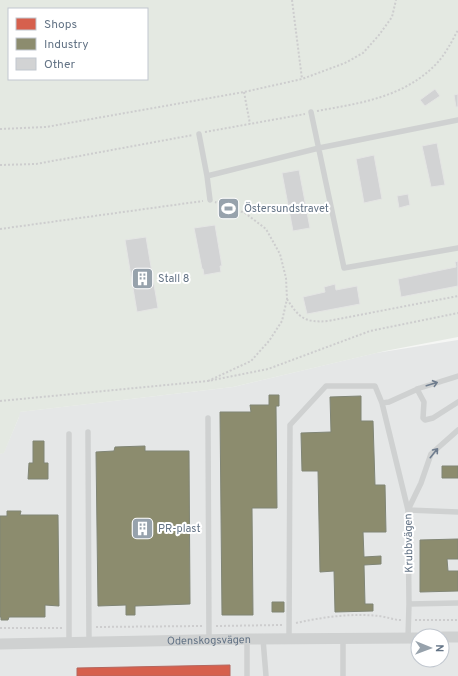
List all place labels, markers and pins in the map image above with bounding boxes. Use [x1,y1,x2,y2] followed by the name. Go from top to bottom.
[216,195,242,221] sports icon: Östersundstravet
[244,201,329,216] place label: Östersundstravet
[129,265,155,291] building icon: Stall 8
[158,272,189,286] place label: Stall 8
[130,515,156,541] building icon: PR-plast
[158,522,201,536] place label: PR-plast

